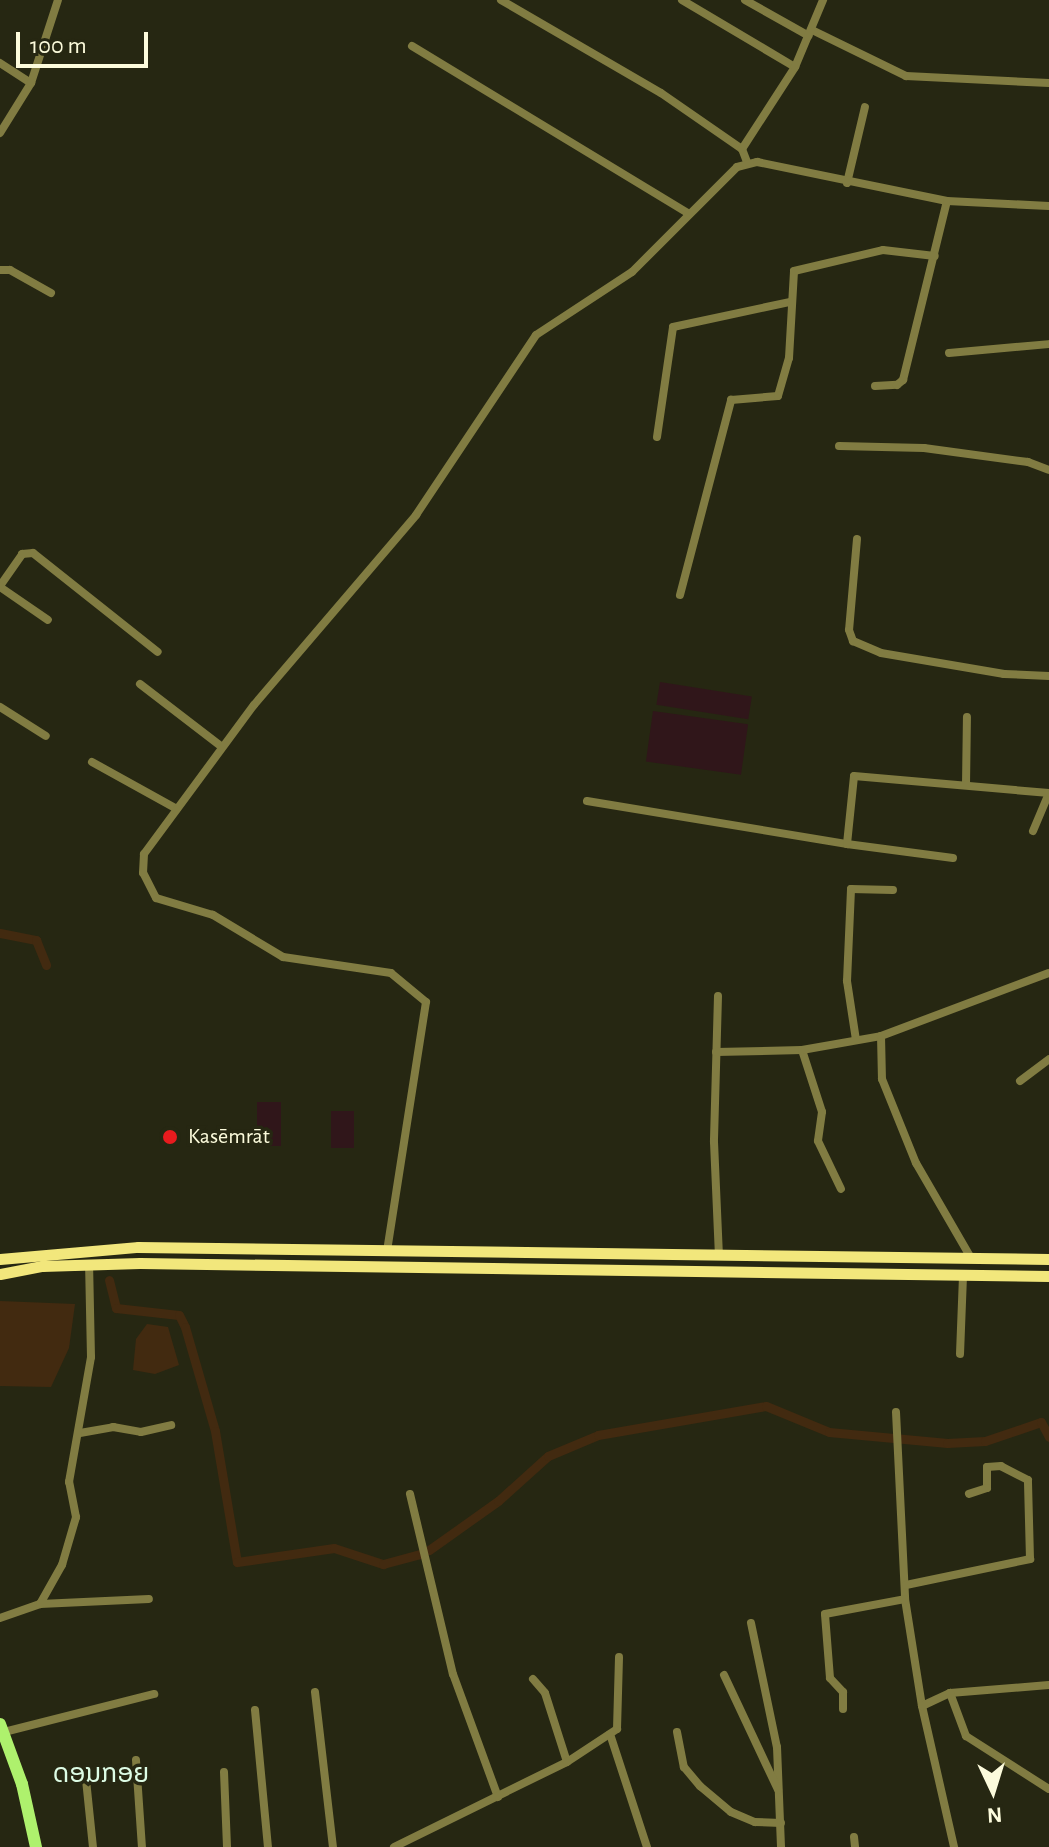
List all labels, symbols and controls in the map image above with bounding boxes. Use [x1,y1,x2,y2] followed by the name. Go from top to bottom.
[20,16,152,66] scale bar
[30,34,87,58] text: 100 m
[188,1124,270,1150] place label: Kasēmrāt
[159,1126,181,1148] marker: Kasēmrāt
[953,1751,1033,1831] north arrow
[53,1759,149,1791] district label: ດອນກອຍ
[986,1803,1003,1826] text: N

